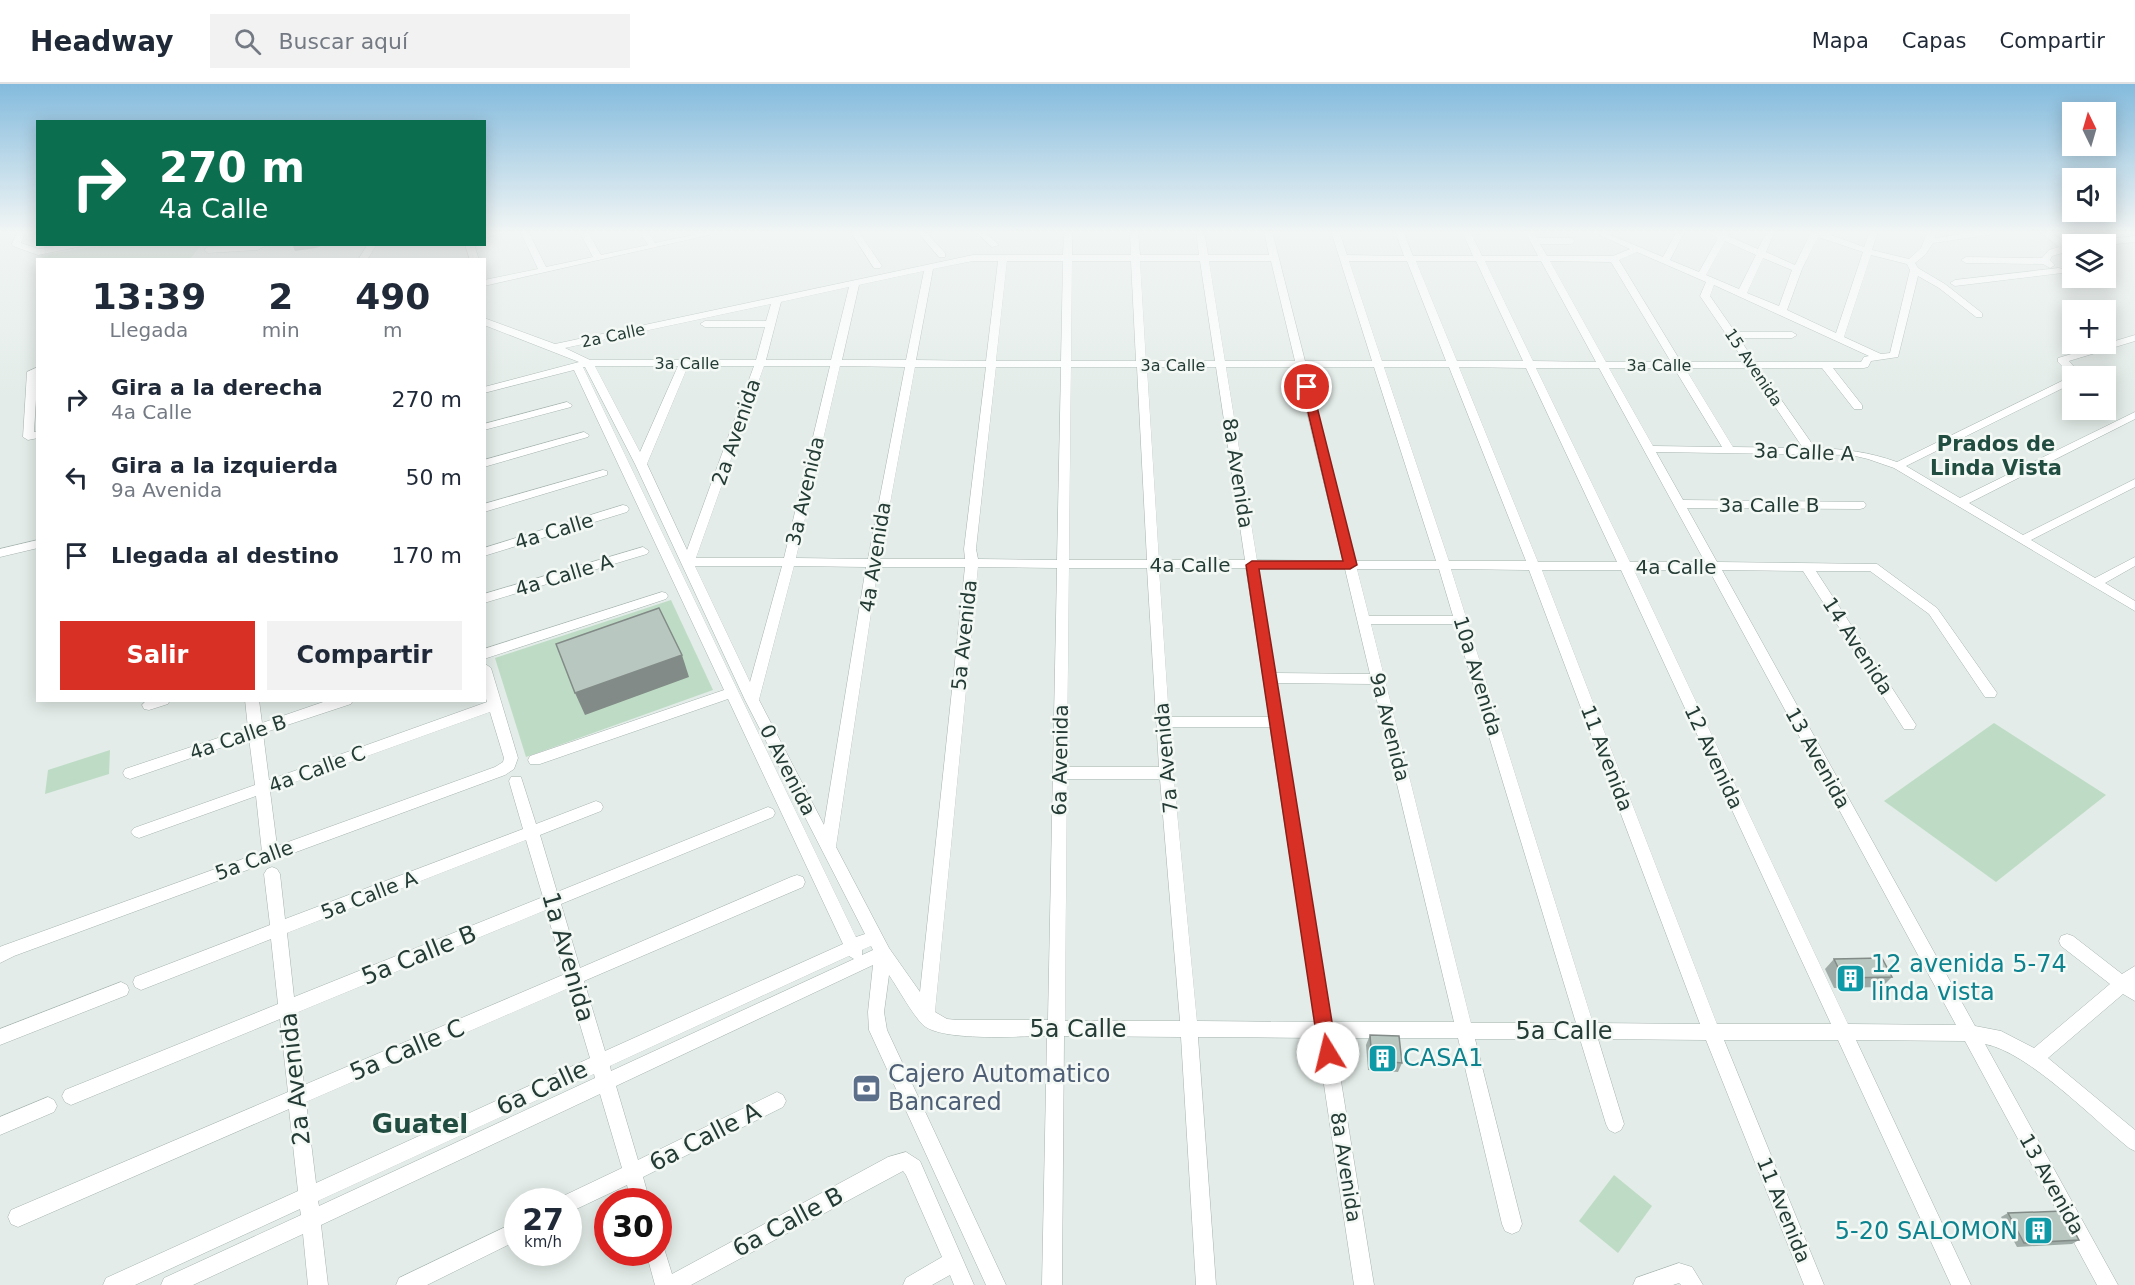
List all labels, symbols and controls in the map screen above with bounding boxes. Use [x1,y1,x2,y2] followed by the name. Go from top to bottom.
[210,14,630,68] search box
[30,25,174,58] text: Headway
[231,25,264,58] icon: search
[279,29,408,54] text: Buscar aquí
[1812,29,1869,53] text: Mapa
[1902,29,1966,53] text: Capas
[1999,29,2105,53] text: Compartir
[2062,102,2116,156] north arrow
[2062,102,2116,420] map controls
[159,143,305,192] text: 270 m
[60,144,138,222] icon: right
[2062,168,2116,222] button: sound
[159,193,268,224] text: 4a Calle
[2062,234,2116,288] button: layers
[92,276,206,317] text: 13:39
[268,276,293,317] text: 2
[355,276,430,317] text: 490
[2062,300,2116,354] button: +
[109,318,188,342] text: Llegada
[262,318,300,342] text: min
[383,318,403,342] text: m
[579,319,647,352] street label: 2a Calle
[1721,325,1786,410] street label: 15 Avenida
[655,354,719,373] street label: 3a Calle
[1141,356,1205,375] street label: 3a Calle
[1627,356,1691,375] street label: 3a Calle
[1281,361,1332,412] pin
[2062,366,2116,420] button: −
[1290,370,1323,403] icon: arrive
[111,375,323,400] text: Gira a la derecha
[707,376,765,488] street label: 2a Avenida
[60,383,93,416] icon: right
[392,387,462,412] text: 270 m
[111,400,192,424] text: 4a Calle
[1217,416,1259,530] street label: 8a Avenida
[1930,432,2062,480] district label: Prados de Linda Vista
[781,434,829,548] street label: 3a Avenida
[1753,438,1855,466] street label: 3a Calle A
[111,453,338,478] text: Gira a la izquierda
[60,461,93,494] icon: left
[406,465,462,490] text: 50 m
[111,478,222,502] text: 9a Avenida
[1718,493,1820,517] street label: 3a Calle B
[854,500,896,614] street label: 4a Avenida
[512,508,596,554] street label: 4a Calle
[60,539,93,572] icon: arrive
[111,543,339,568] text: Llegada al destino
[392,543,462,568] text: 170 m
[512,549,616,601] street label: 4a Calle A
[1150,553,1230,577] street label: 4a Calle
[1636,555,1716,579] street label: 4a Calle
[946,578,982,692] street label: 5a Avenida
[1818,593,1898,699] street label: 14 Avenida
[1448,613,1508,739] street label: 10a Avenida
[60,621,255,690] button: Salir
[267,621,462,690] button: Compartir
[1365,670,1415,784] street label: 9a Avenida
[1680,701,1748,813] street label: 12 Avenida
[1149,702,1183,814] street label: 7a Avenida
[1576,702,1638,814] street label: 11 Avenida
[1780,703,1856,813] street label: 13 Avenida
[1047,704,1073,816] street label: 6a Avenida
[186,709,290,765] street label: 4a Calle B
[755,720,821,820] street label: 0 Avenida
[265,740,369,798] street label: 4a Calle C
[212,835,296,885] street label: 5a Calle
[318,866,421,924] street label: 5a Calle A
[536,889,600,1025] street label: 1a Avenida
[358,919,480,991] street label: 5a Calle B
[1871,950,2067,1006] place label: 12 avenida 5-74 linda vista
[1834,962,1866,994] building icon: 12 avenida 5-74 linda vista
[274,1011,316,1147] street label: 2a Avenida
[346,1013,468,1087] street label: 5a Calle C
[1029,1015,1127,1043] street label: 5a Calle
[1515,1017,1613,1045] street label: 5a Calle
[1296,1021,1360,1085] position arrow
[1366,1042,1398,1074] building icon: CASA1
[1403,1044,1484,1072] place label: CASA1
[492,1055,592,1121] street label: 6a Calle
[888,1060,1110,1116] place label: Cajero Automatico Bancared
[851,1072,883,1104] bank icon: Cajero Automatico Bancared
[645,1097,766,1177] street label: 6a Calle A
[372,1109,468,1139] district label: Guatel
[1325,1110,1367,1224] street label: 8a Avenida
[2014,1129,2090,1239] street label: 13 Avenida
[1752,1154,1816,1266] street label: 11 Avenida
[728,1181,848,1263] street label: 6a Calle B
[594,1188,672,1266] speed limit sign: 30
[522,1202,564,1237] text: 27
[2023,1215,2055,1247] building icon: 5-20 SALOMON
[1835,1217,2018,1245] place label: 5-20 SALOMON
[524,1233,562,1251] text: km/h

